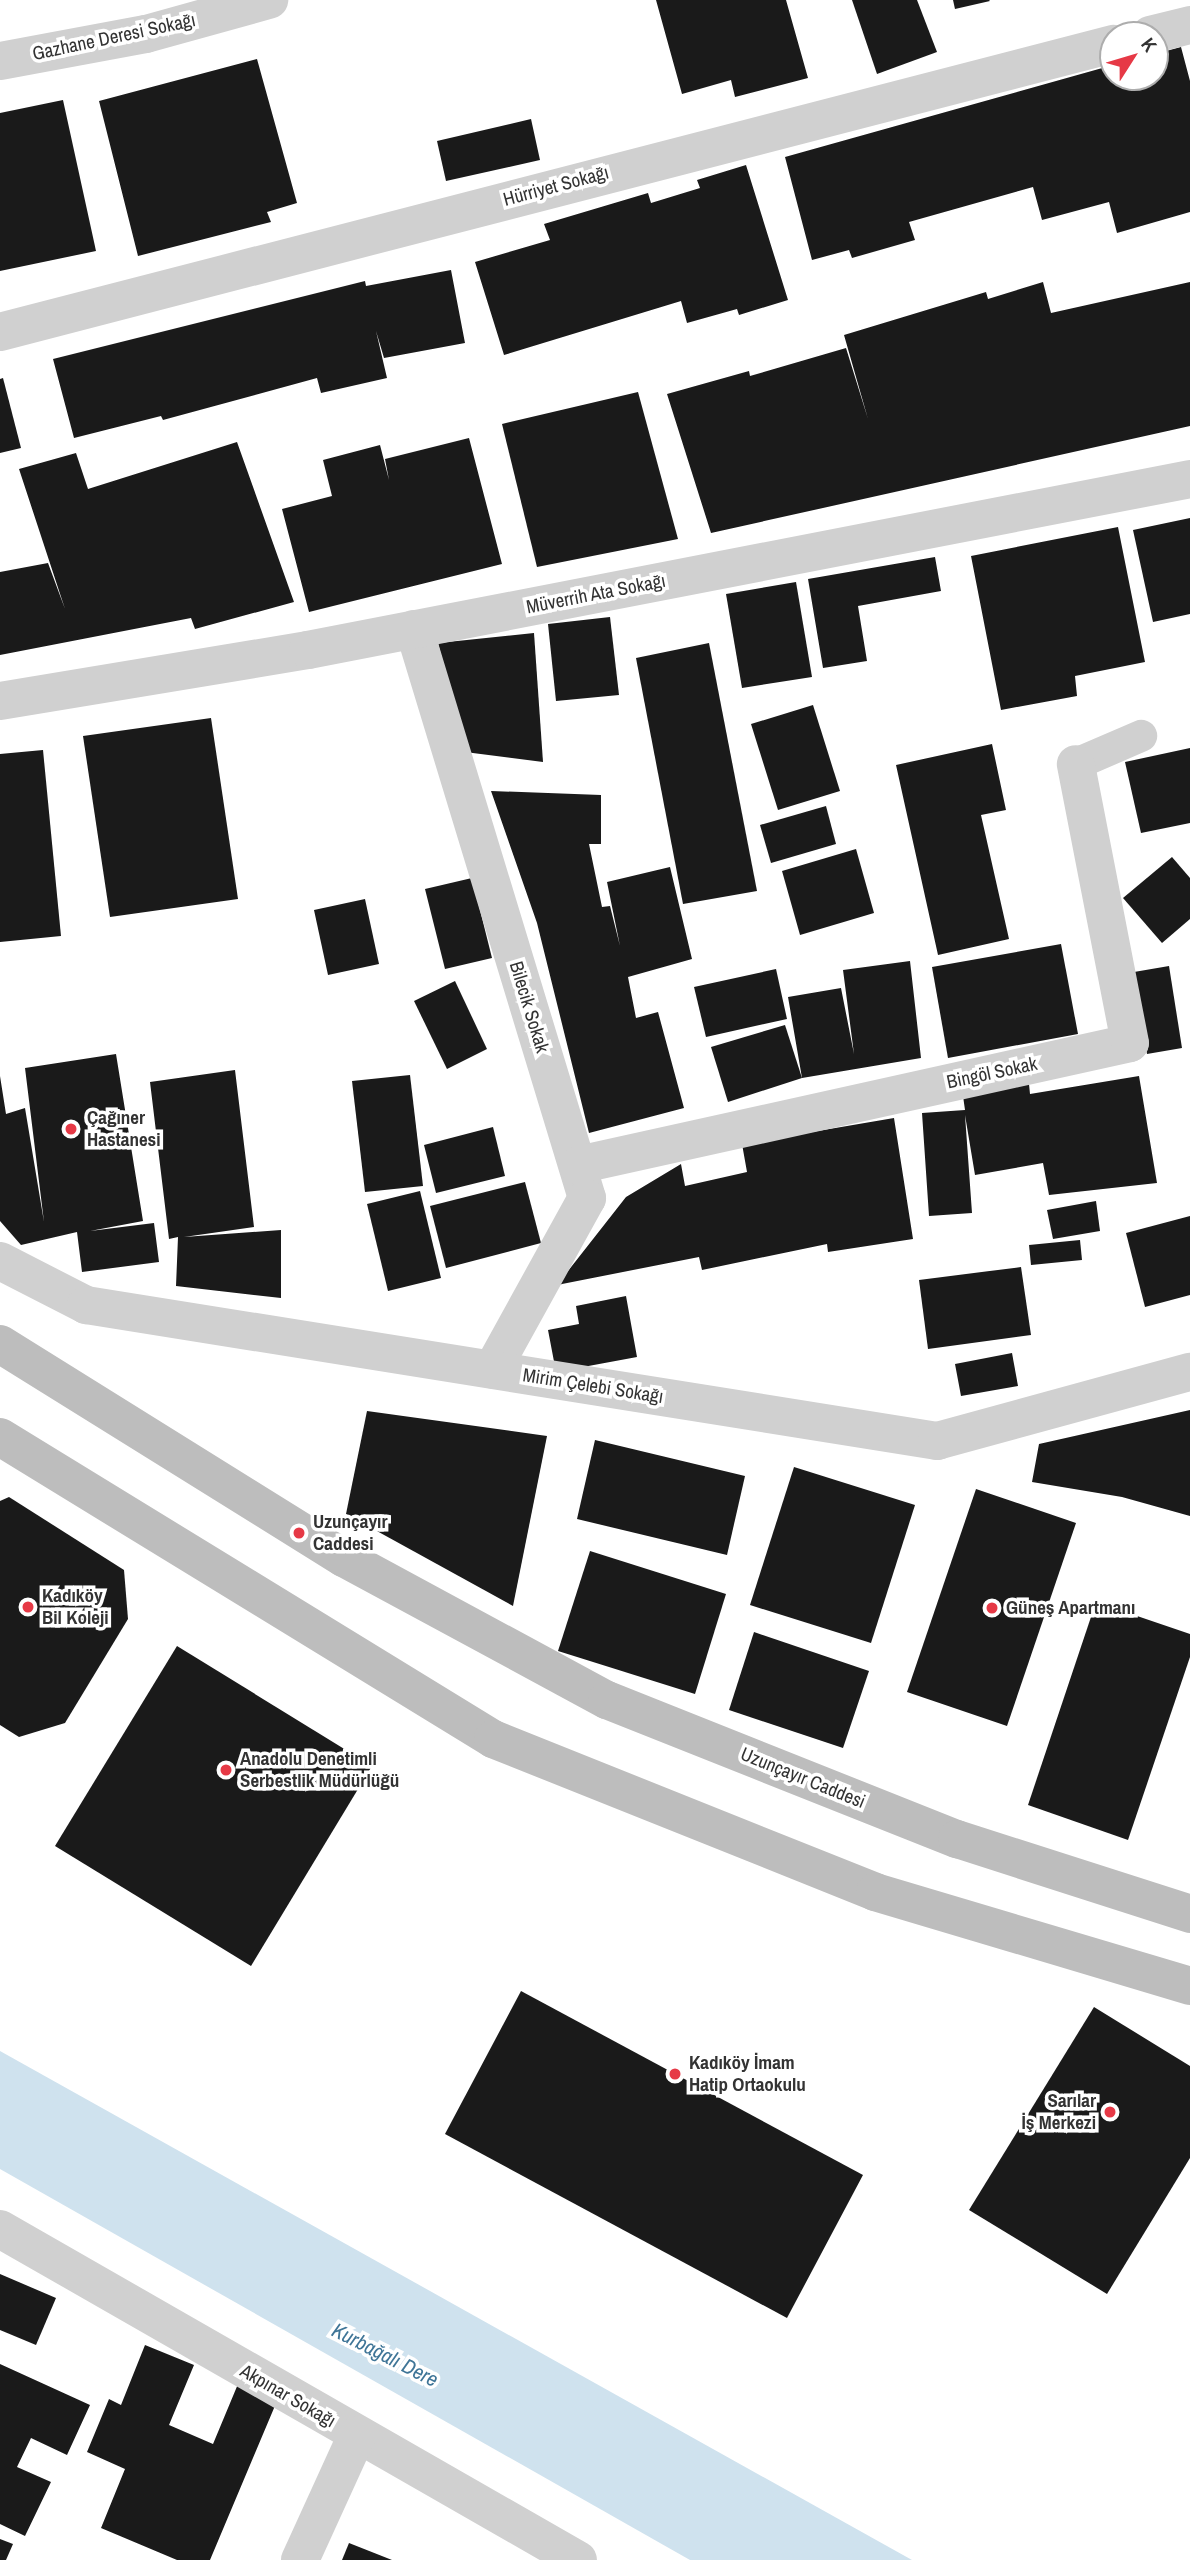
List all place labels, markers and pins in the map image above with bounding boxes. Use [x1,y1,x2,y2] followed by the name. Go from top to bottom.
[87,1107,161,1151] place label: Çağıner Hastanesi
[61,1119,81,1139] marker: Çağıner Hastanesi
[313,1511,387,1555] place label: Uzunçayır Caddesi
[291,1525,307,1541] marker: Uzunçayır Caddesi
[42,1585,109,1629] place label: Kadıköy Bil Koleji
[1006,1597,1136,1619] place label: Güneş Apartmanı
[20,1599,36,1615] marker: Kadıköy Bil Koleji
[984,1600,1000,1616] marker: Güneş Apartmanı
[240,1748,399,1792] place label: Anadolu Denetimli Serbestlik Müdürlüğü
[218,1762,234,1778] marker: Anadolu Denetimli Serbestlik Müdürlüğü
[689,2052,806,2096] place label: Kadıköy İmam Hatip Ortaokulu
[667,2066,683,2082] marker: Kadıköy İmam Hatip Ortaokulu
[1022,2090,1096,2134] place label: Sarılar İş Merkezi
[1102,2104,1118,2120] marker: Sarılar İş Merkezi

